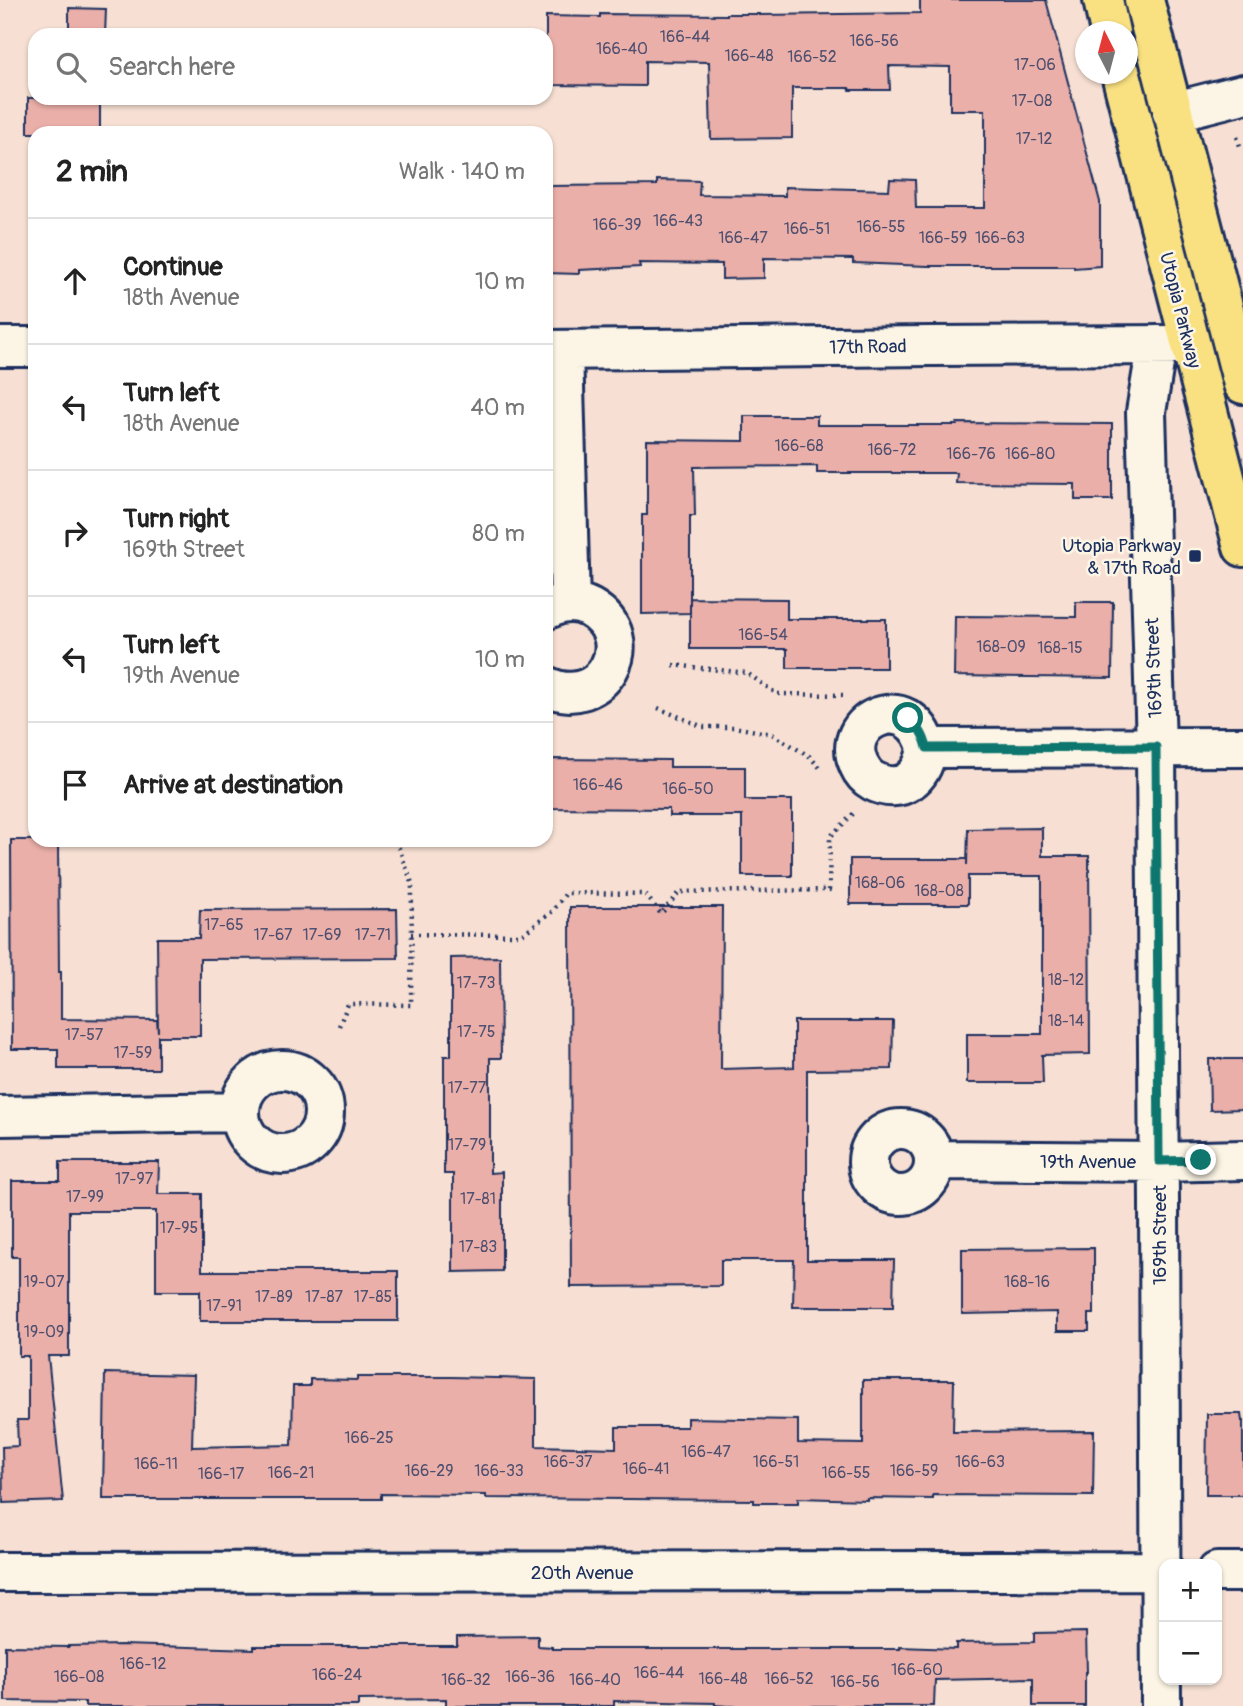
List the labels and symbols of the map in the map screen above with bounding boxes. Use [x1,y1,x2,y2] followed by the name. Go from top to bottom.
[1075,21,1138,84] north arrow
[660,27,710,47] house number: 166-44
[849,31,899,51] house number: 166-56
[596,39,648,59] house number: 166-40
[724,46,774,66] house number: 166-48
[787,47,837,67] house number: 166-52
[1014,55,1056,75] house number: 17-06
[1012,91,1052,111] house number: 17-08
[1016,129,1052,149] house number: 17-12
[653,211,703,231] house number: 166-43
[593,215,641,235] house number: 166-39
[856,217,906,237] house number: 166-55
[784,219,830,239] house number: 166-51
[718,228,768,248] house number: 166-47
[919,228,967,248] house number: 166-59
[975,228,1025,248] house number: 166-63
[1154,250,1206,371] street label: Utopia Parkway
[829,334,907,360] street label: 17th Road
[774,436,824,456] house number: 166-68
[867,440,917,460] house number: 166-72
[946,444,996,464] house number: 166-76
[1005,444,1055,464] house number: 166-80
[1062,534,1181,580] place label: Utopia Parkway & 17th Road
[1187,548,1203,564] marker: Utopia Parkway & 17th Road
[1140,617,1168,719] street label: 169th Street
[738,625,788,645] house number: 166-54
[976,637,1026,657] house number: 168-09
[1037,638,1083,658] house number: 168-15
[892,702,923,733] route start
[573,775,623,795] house number: 166-46
[662,779,714,799] house number: 166-50
[855,873,905,893] house number: 168-06
[914,881,964,901] house number: 168-08
[204,915,244,935] house number: 17-65
[253,925,293,945] house number: 17-67
[302,925,342,945] house number: 17-69
[355,925,391,945] house number: 17-71
[1048,970,1084,990] house number: 18-12
[457,973,496,993] house number: 17-73
[1048,1011,1084,1031] house number: 18-14
[457,1022,495,1042] house number: 17-75
[65,1025,104,1045] house number: 17-57
[114,1043,152,1063] house number: 17-59
[448,1078,487,1098] house number: 17-77
[448,1135,486,1155] house number: 17-79
[1185,1144,1216,1175] route end
[1040,1150,1137,1174] street label: 19th Avenue
[115,1169,154,1189] house number: 17-97
[1148,1184,1172,1285] street label: 169th Street
[66,1187,104,1207] house number: 17-99
[460,1189,496,1209] house number: 17-81
[160,1218,198,1238] house number: 17-95
[459,1237,497,1257] house number: 17-83
[24,1272,65,1292] house number: 19-07
[1004,1272,1050,1292] house number: 168-16
[255,1287,293,1307] house number: 17-89
[305,1287,344,1307] house number: 17-87
[354,1287,392,1307] house number: 17-85
[206,1296,242,1316] house number: 17-91
[24,1322,64,1342] house number: 19-09
[344,1428,394,1448] house number: 166-25
[681,1442,731,1462] house number: 166-47
[543,1452,593,1472] house number: 166-37
[753,1452,799,1472] house number: 166-51
[955,1452,1005,1472] house number: 166-63
[134,1454,178,1474] house number: 166-11
[622,1459,670,1479] house number: 166-41
[405,1461,453,1481] house number: 166-29
[474,1461,524,1481] house number: 166-33
[890,1461,938,1481] house number: 166-59
[268,1463,314,1483] house number: 166-21
[821,1463,871,1483] house number: 166-55
[198,1464,245,1484] house number: 166-17
[531,1561,634,1585] street label: 20th Avenue
[120,1654,166,1674] house number: 166-12
[891,1660,943,1680] house number: 166-60
[634,1663,684,1683] house number: 166-44
[312,1665,362,1685] house number: 166-24
[54,1667,104,1687] house number: 166-08
[505,1667,555,1687] house number: 166-36
[698,1669,748,1689] house number: 166-48
[764,1669,814,1689] house number: 166-52
[441,1670,491,1690] house number: 166-32
[569,1670,621,1690] house number: 166-40
[830,1672,880,1692] house number: 166-56

